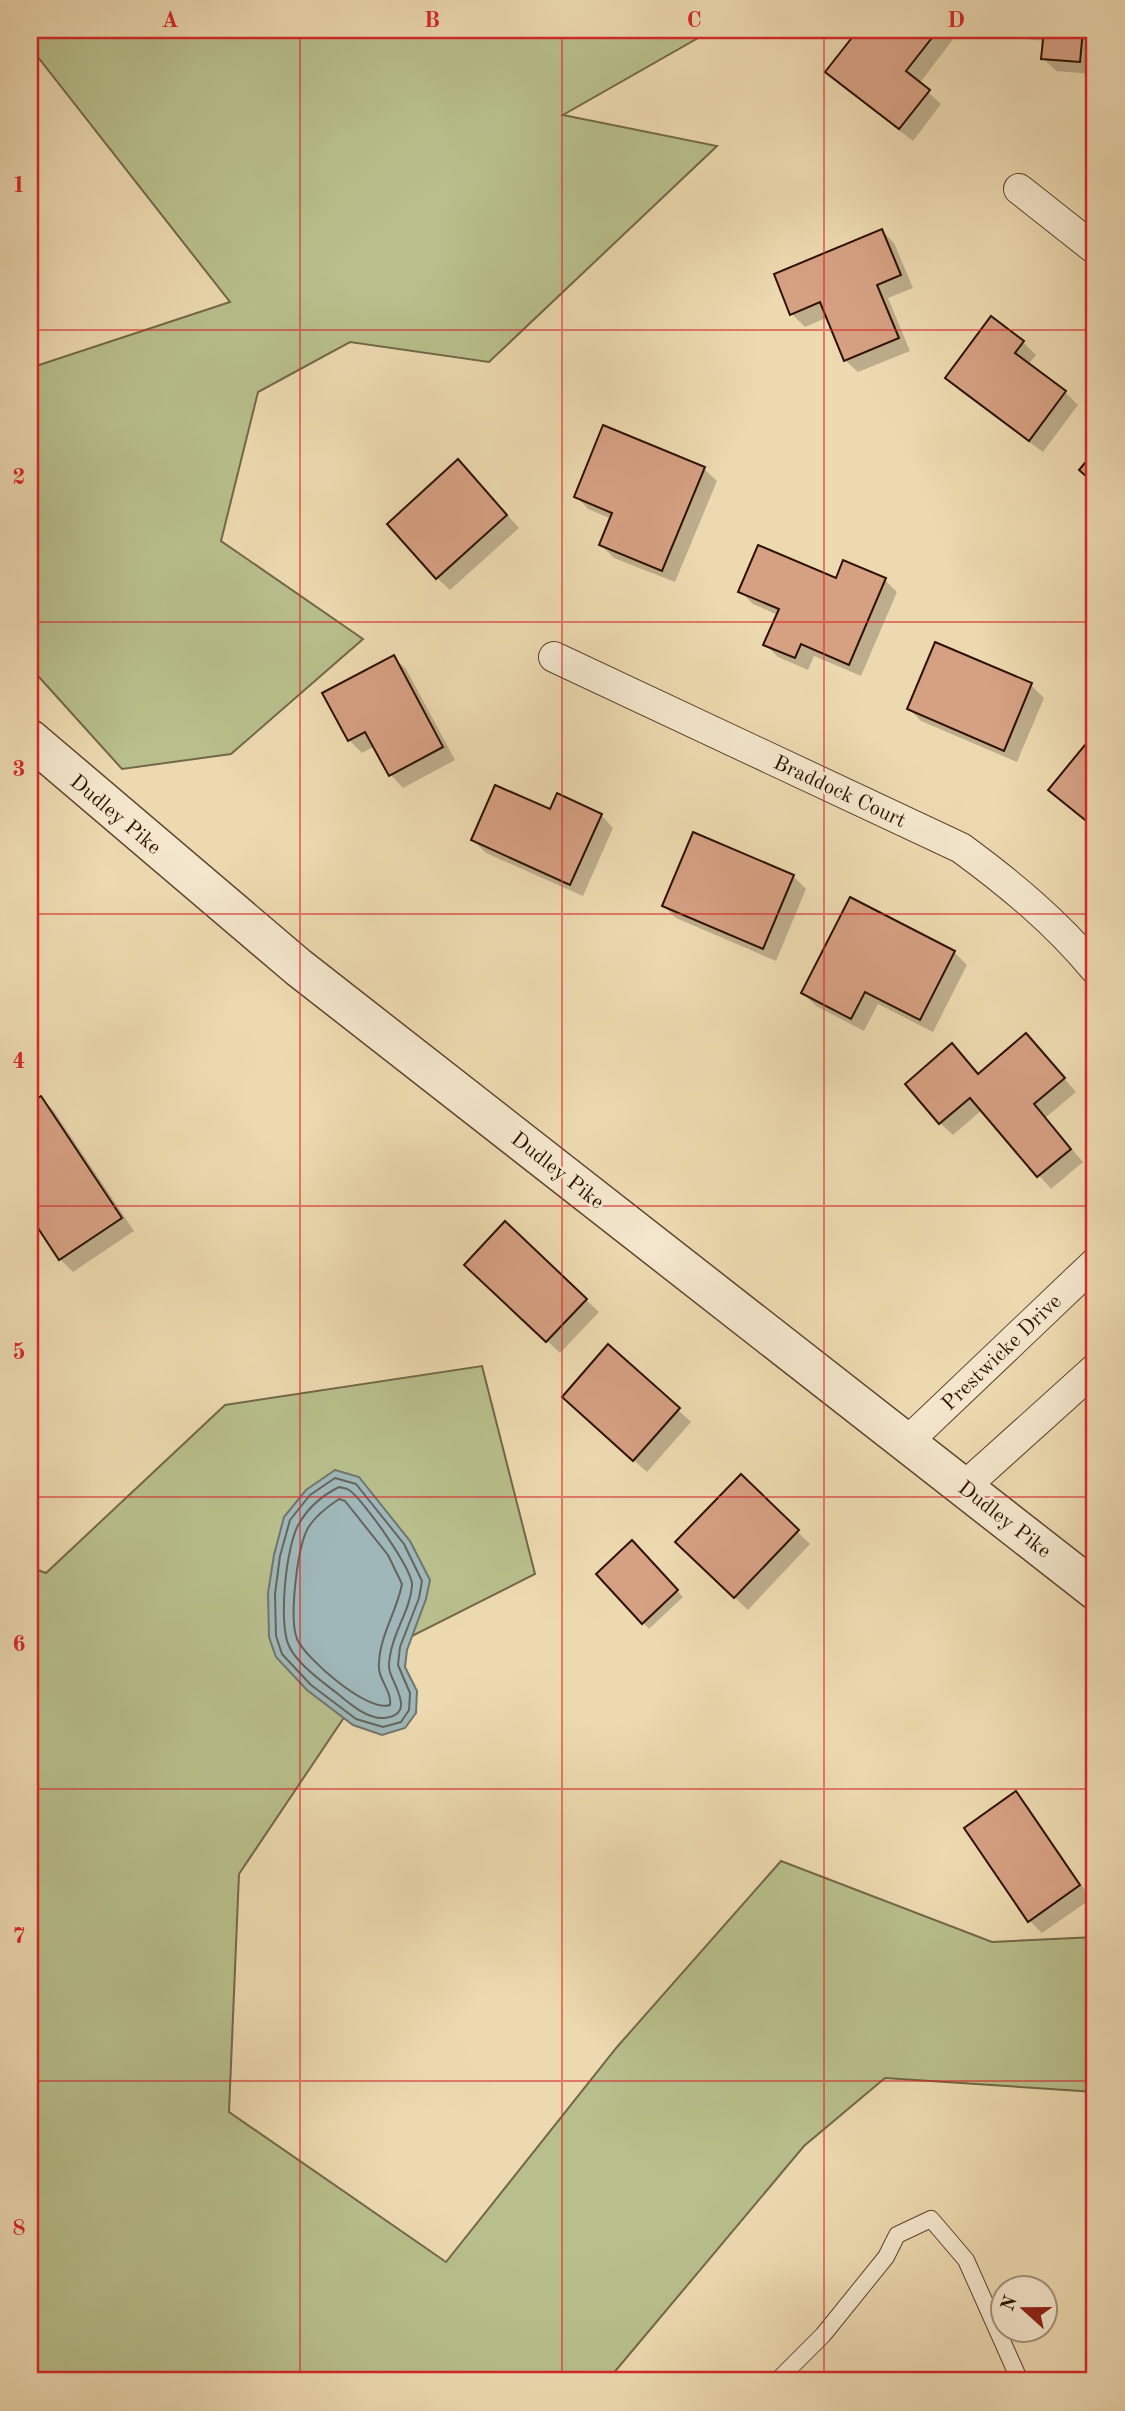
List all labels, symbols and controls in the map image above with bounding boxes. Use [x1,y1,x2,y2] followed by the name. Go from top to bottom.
[161,9,179,32] text: A
[424,9,440,32] text: B
[686,9,702,32] text: C
[947,9,965,32] text: D
[12,174,26,197] text: 1
[12,466,26,489] text: 2
[770,753,909,832] street label: Braddock Court
[12,758,26,781] text: 3
[66,771,164,859] street label: Dudley Pike
[12,1050,26,1073] text: 4
[507,1129,607,1214] street label: Dudley Pike
[938,1291,1066,1415] street label: Prestwicke Drive
[12,1341,26,1364] text: 5
[954,1478,1054,1563] street label: Dudley Pike
[12,1633,26,1656] text: 6
[12,1925,26,1948] text: 7
[12,2217,26,2240] text: 8
[988,2274,1058,2344] north arrow
[999,2293,1022,2314] text: N

